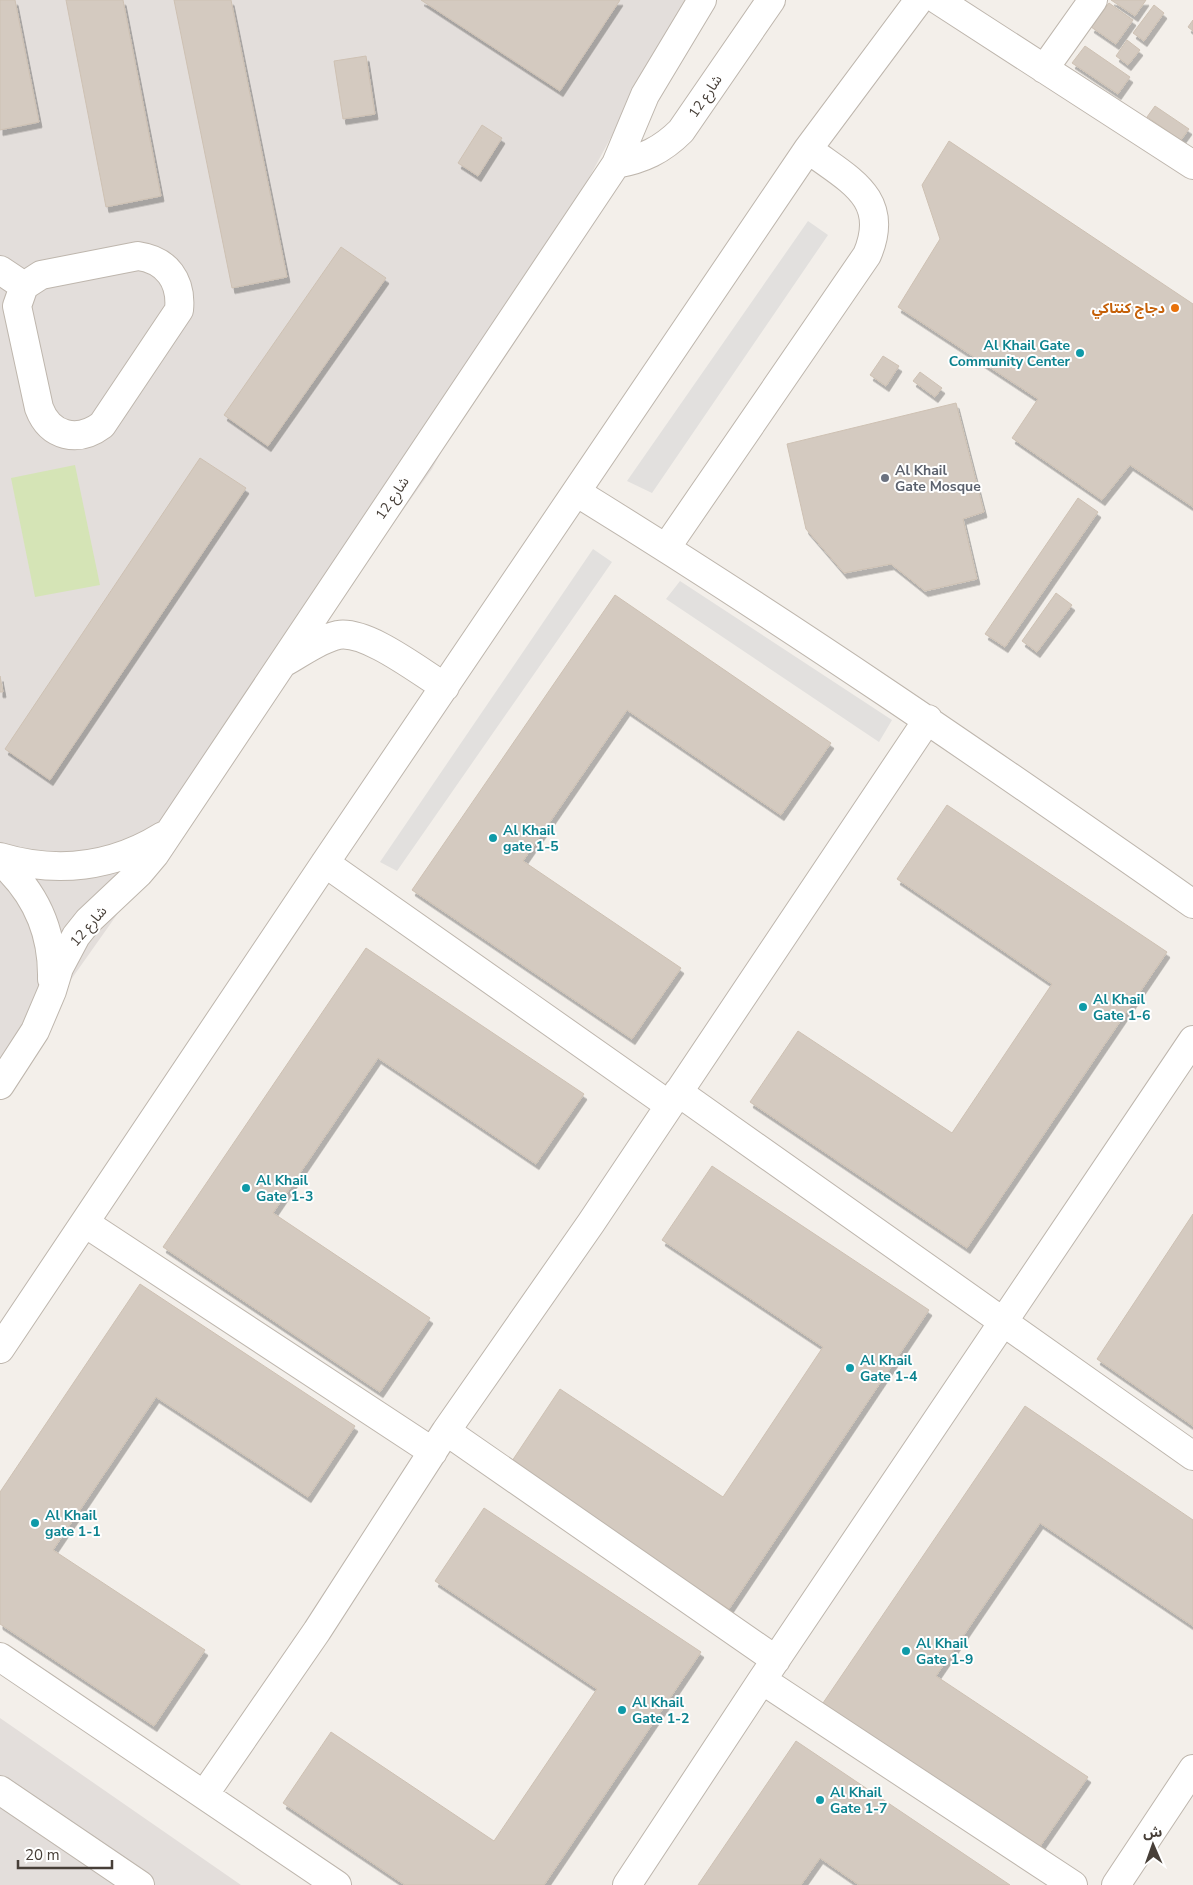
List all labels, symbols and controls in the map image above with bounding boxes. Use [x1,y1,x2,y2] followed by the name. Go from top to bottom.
[684,71,727,122] street label: شارع 12
[1092,299,1165,319] place label: دجاج كنتاكي
[1169,302,1181,314] marker: دجاج كنتاكي
[949,336,1071,371] place label: Al Khail Gate Community Center
[1074,347,1086,359] marker: Al Khail Gate Community Center
[895,461,981,496] place label: Al Khail Gate Mosque
[879,472,891,484] marker: Al Khail Gate Mosque
[371,473,414,524] street label: شارع 12
[503,821,559,856] place label: Al Khail gate 1-5
[487,832,499,844] marker: Al Khail gate 1-5
[66,902,112,951] street label: شارع 12
[1093,990,1151,1025] place label: Al Khail Gate 1-6
[1077,1001,1089,1013] marker: Al Khail Gate 1-6
[256,1171,314,1206] place label: Al Khail Gate 1-3
[240,1182,252,1194] marker: Al Khail Gate 1-3
[860,1351,918,1386] place label: Al Khail Gate 1-4
[844,1362,856,1374] marker: Al Khail Gate 1-4
[45,1506,101,1541] place label: Al Khail gate 1-1
[29,1517,41,1529] marker: Al Khail gate 1-1
[916,1634,974,1669] place label: Al Khail Gate 1-9
[900,1645,912,1657] marker: Al Khail Gate 1-9
[632,1693,690,1728] place label: Al Khail Gate 1-2
[616,1704,628,1716] marker: Al Khail Gate 1-2
[830,1783,888,1818] place label: Al Khail Gate 1-7
[814,1794,826,1806] marker: Al Khail Gate 1-7
[1128,1820,1178,1870] north arrow
[1143,1823,1162,1842] text: ش
[18,1838,111,1870] scale bar
[25,1845,60,1865] text: 20 m

